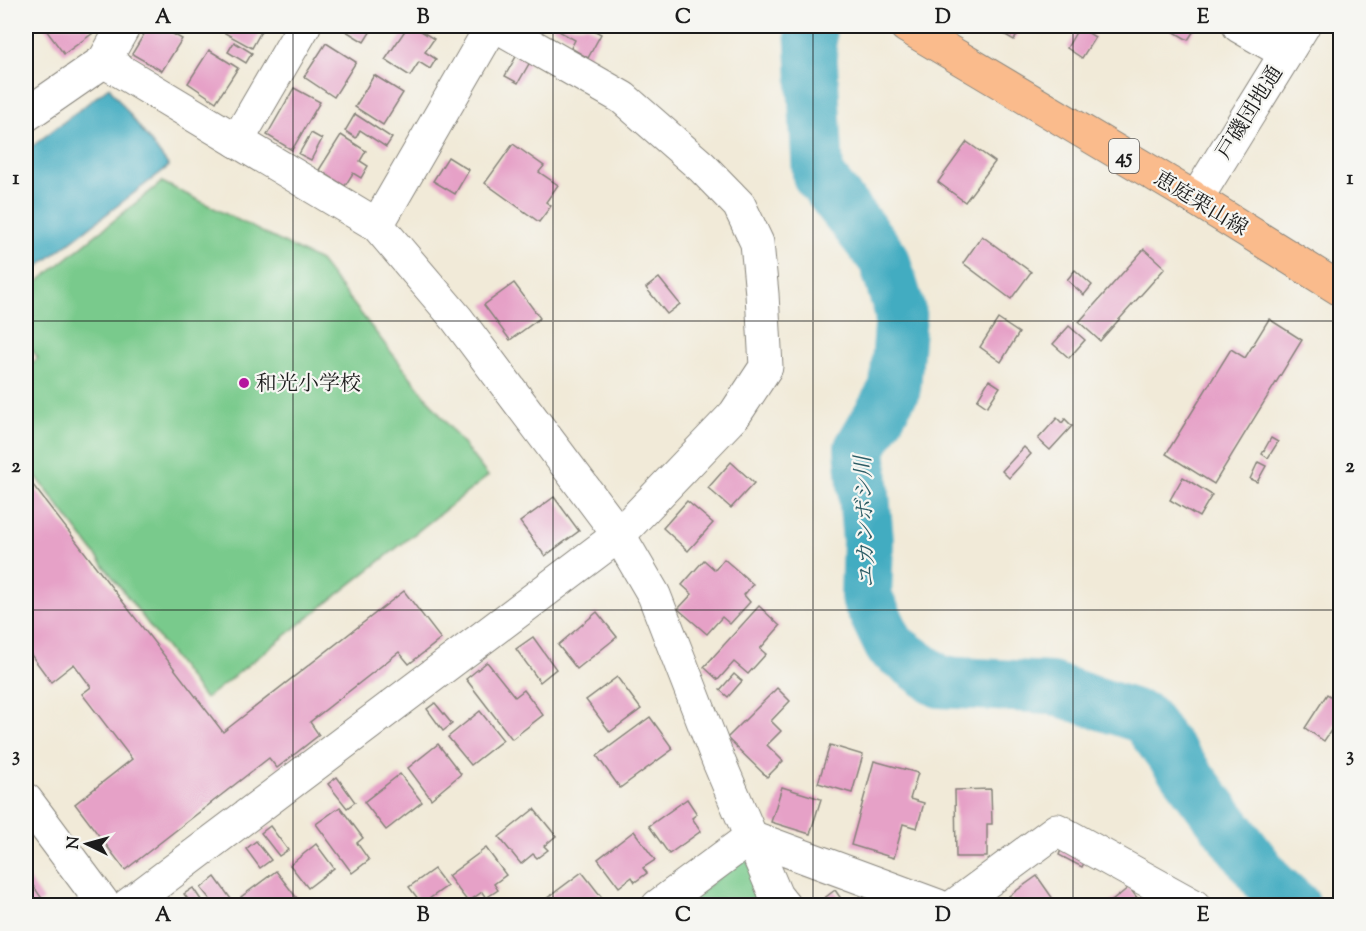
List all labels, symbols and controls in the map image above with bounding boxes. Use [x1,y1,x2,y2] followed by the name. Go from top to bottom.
[155,4,172,33] text: A
[417,4,430,33] text: B
[675,4,691,33] text: C
[935,4,951,33] text: D
[1197,4,1210,33] text: E
[1210,61,1291,166] street label: 戸磯団地通
[1109,139,1139,173] road number: 45
[13,165,20,194] text: 1
[1147,165,1253,245] street label: 恵庭栗山線
[1347,165,1354,194] text: 1
[256,370,361,400] place label: 和光小学校
[237,376,251,390] marker: 和光小学校
[11,453,21,482] text: 2
[849,453,885,588] water label: ユカンボシ川
[1345,453,1355,482] text: 2
[12,742,20,771] text: 3
[1346,742,1354,771] text: 3
[57,814,117,874] north arrow
[63,835,87,850] text: N
[155,902,172,931] text: A
[417,902,430,931] text: B
[675,902,691,931] text: C
[935,902,951,931] text: D
[1197,902,1210,931] text: E

